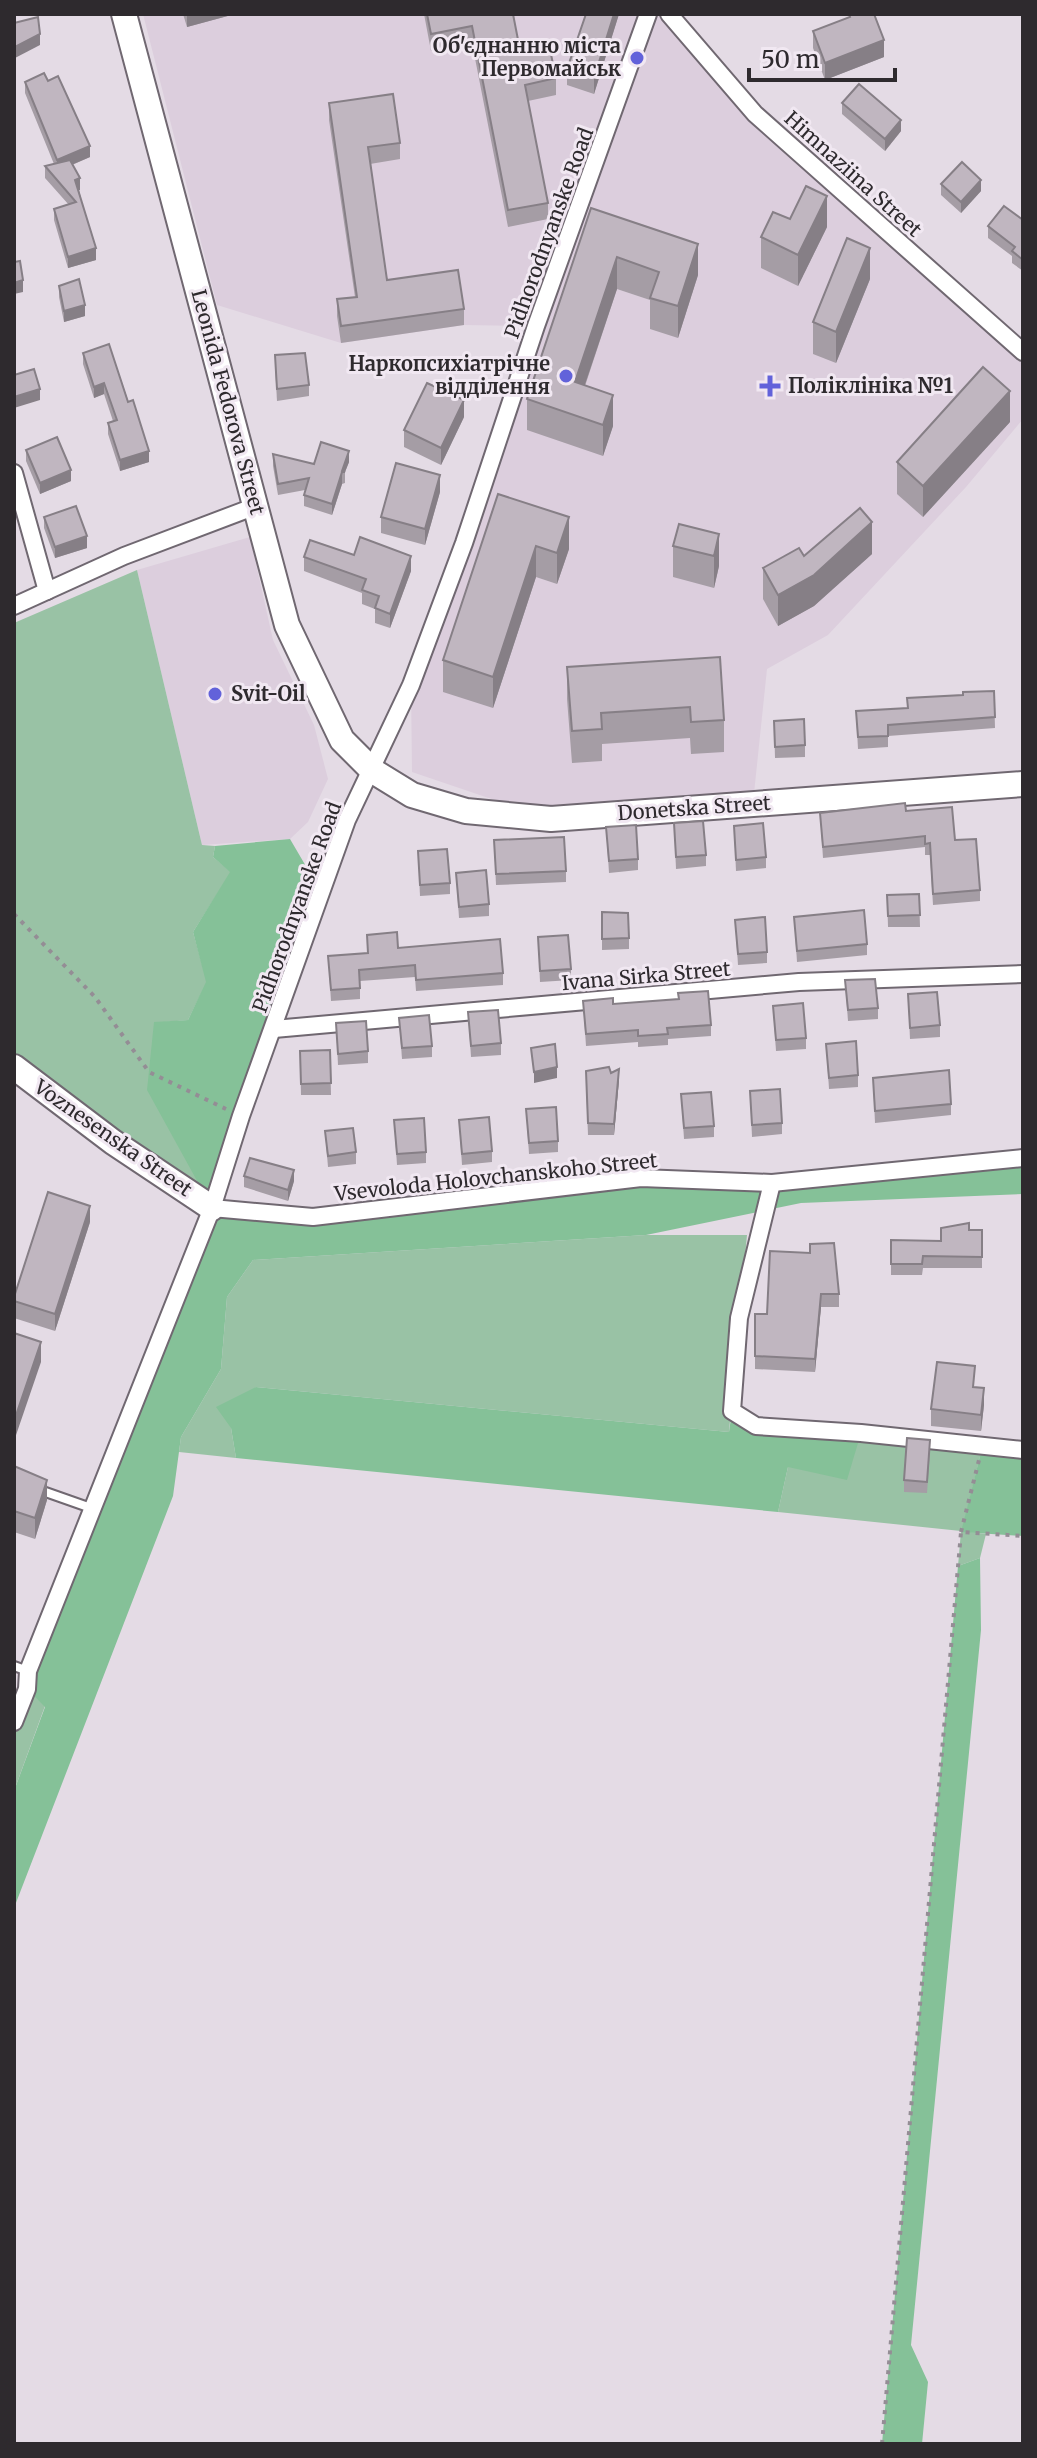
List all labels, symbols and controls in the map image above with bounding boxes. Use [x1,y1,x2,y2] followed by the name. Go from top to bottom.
[749,32,895,82] scale bar
[433,33,622,81] place label: Об'єднанню міста Первомайськ
[761,44,820,75] text: 50 m
[628,49,646,67] marker: Об'єднанню міста Первомайськ
[780,105,927,242] street label: Himnaziina Street
[499,124,598,342] street label: Pidhorodnyanske Road
[186,286,271,517] street label: Leonida Fedorova Street
[349,351,550,399] place label: Наркопсихіатрічне відділення
[557,367,575,385] marker: Наркопсихіатрічне відділення
[788,373,953,398] place label: Поліклініка №1
[759,375,781,397] marker: Поліклініка №1
[231,681,306,706] place label: Svit-Oil
[206,685,224,703] marker: Svit-Oil
[616,790,772,825] street label: Donetska Street
[247,798,346,1016] street label: Pidhorodnyanske Road
[560,956,732,995] street label: Ivana Sirka Street
[29,1073,197,1202] street label: Voznesenska Street
[332,1147,659,1206] street label: Vsevoloda Holovchanskoho Street

